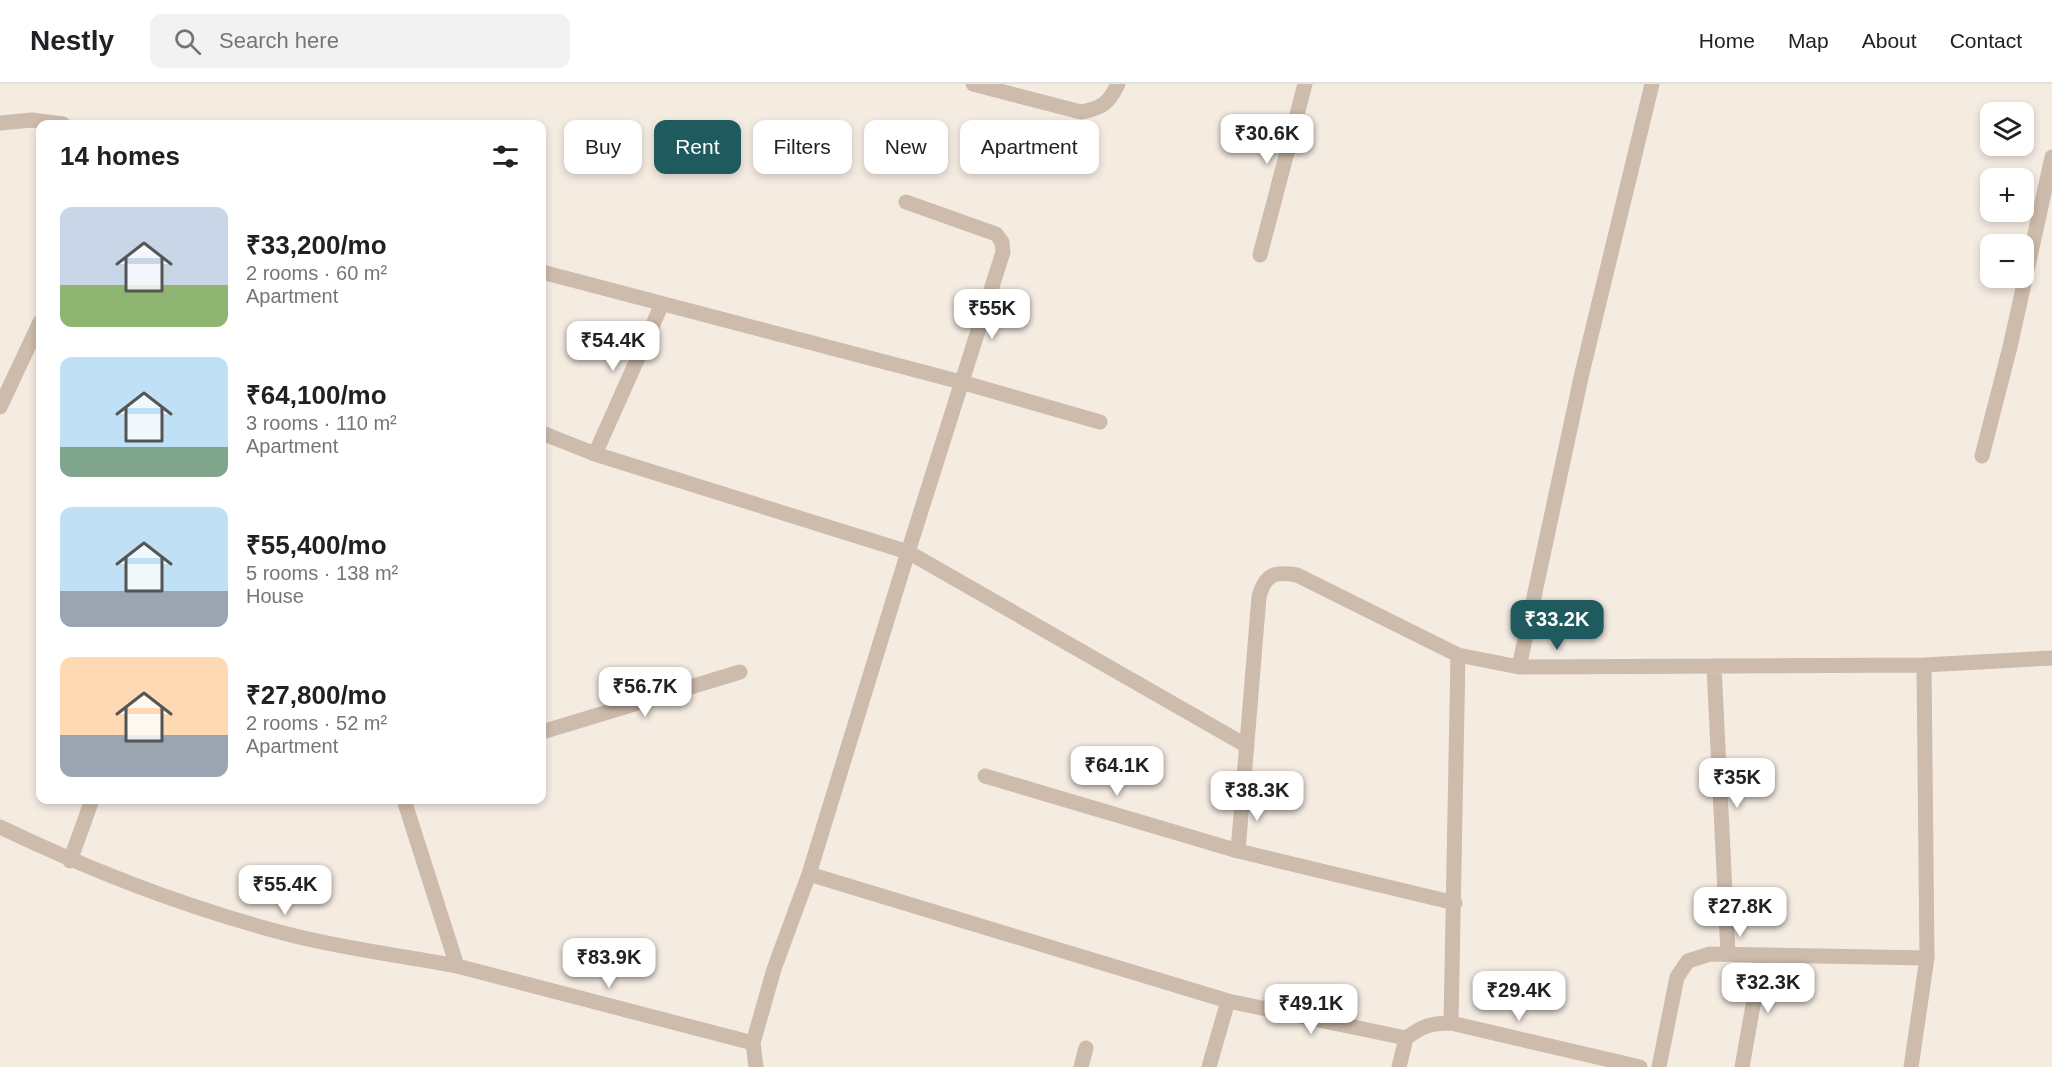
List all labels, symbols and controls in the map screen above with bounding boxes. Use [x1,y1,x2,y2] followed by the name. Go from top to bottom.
[150,14,570,68] search box
[30,25,114,56] text: Nestly
[171,25,204,58] icon: search
[219,28,339,53] text: Search here
[1699,29,1755,52] text: Home
[1788,29,1829,52] text: Map
[1862,29,1917,52] text: About
[1950,29,2022,52] text: Contact
[1980,102,2034,288] map controls
[1980,102,2034,156] button: layers
[1218,114,1316,165] pin: ₹30.6K
[564,120,642,174] chip: Buy
[654,120,741,174] chip: Rent
[753,120,852,174] chip: Filters
[864,120,948,174] chip: New
[960,120,1099,174] chip: Apartment
[1235,122,1299,144] text: ₹30.6K
[489,140,522,173] icon: filters
[60,141,180,171] text: 14 homes
[1980,168,2034,222] button: +
[246,230,387,260] text: ₹33,200/mo
[108,231,180,303] icon: home
[1980,234,2034,288] button: −
[246,262,387,284] text: 2 rooms · 60 m²
[246,285,338,307] text: Apartment
[956,289,1028,340] pin: ₹55K
[968,297,1016,319] text: ₹55K
[564,321,662,372] pin: ₹54.4K
[581,329,645,351] text: ₹54.4K
[246,380,387,410] text: ₹64,100/mo
[108,381,180,453] icon: home
[246,412,397,434] text: 3 rooms · 110 m²
[246,435,338,457] text: Apartment
[246,530,387,560] text: ₹55,400/mo
[108,531,180,603] icon: home
[246,562,398,584] text: 5 rooms · 138 m²
[246,585,304,607] text: House
[1508,600,1606,651] pin: ₹33.2K
[1525,608,1589,630] text: ₹33.2K
[596,667,694,718] pin: ₹56.7K
[613,675,677,697] text: ₹56.7K
[246,680,387,710] text: ₹27,800/mo
[108,681,180,753] icon: home
[246,712,387,734] text: 2 rooms · 52 m²
[246,735,338,757] text: Apartment
[1068,746,1166,797] pin: ₹64.1K
[1085,754,1149,776] text: ₹64.1K
[1701,758,1773,809] pin: ₹35K
[1713,766,1761,788] text: ₹35K
[1208,771,1306,822] pin: ₹38.3K
[1225,779,1289,801] text: ₹38.3K
[236,865,334,916] pin: ₹55.4K
[253,873,317,895] text: ₹55.4K
[1691,887,1789,938] pin: ₹27.8K
[1708,895,1772,917] text: ₹27.8K
[560,938,658,989] pin: ₹83.9K
[577,946,641,968] text: ₹83.9K
[1719,963,1817,1014] pin: ₹32.3K
[1470,971,1568,1022] pin: ₹29.4K
[1736,971,1800,993] text: ₹32.3K
[1487,979,1551,1001] text: ₹29.4K
[1262,984,1360,1035] pin: ₹49.1K
[1279,992,1343,1014] text: ₹49.1K

